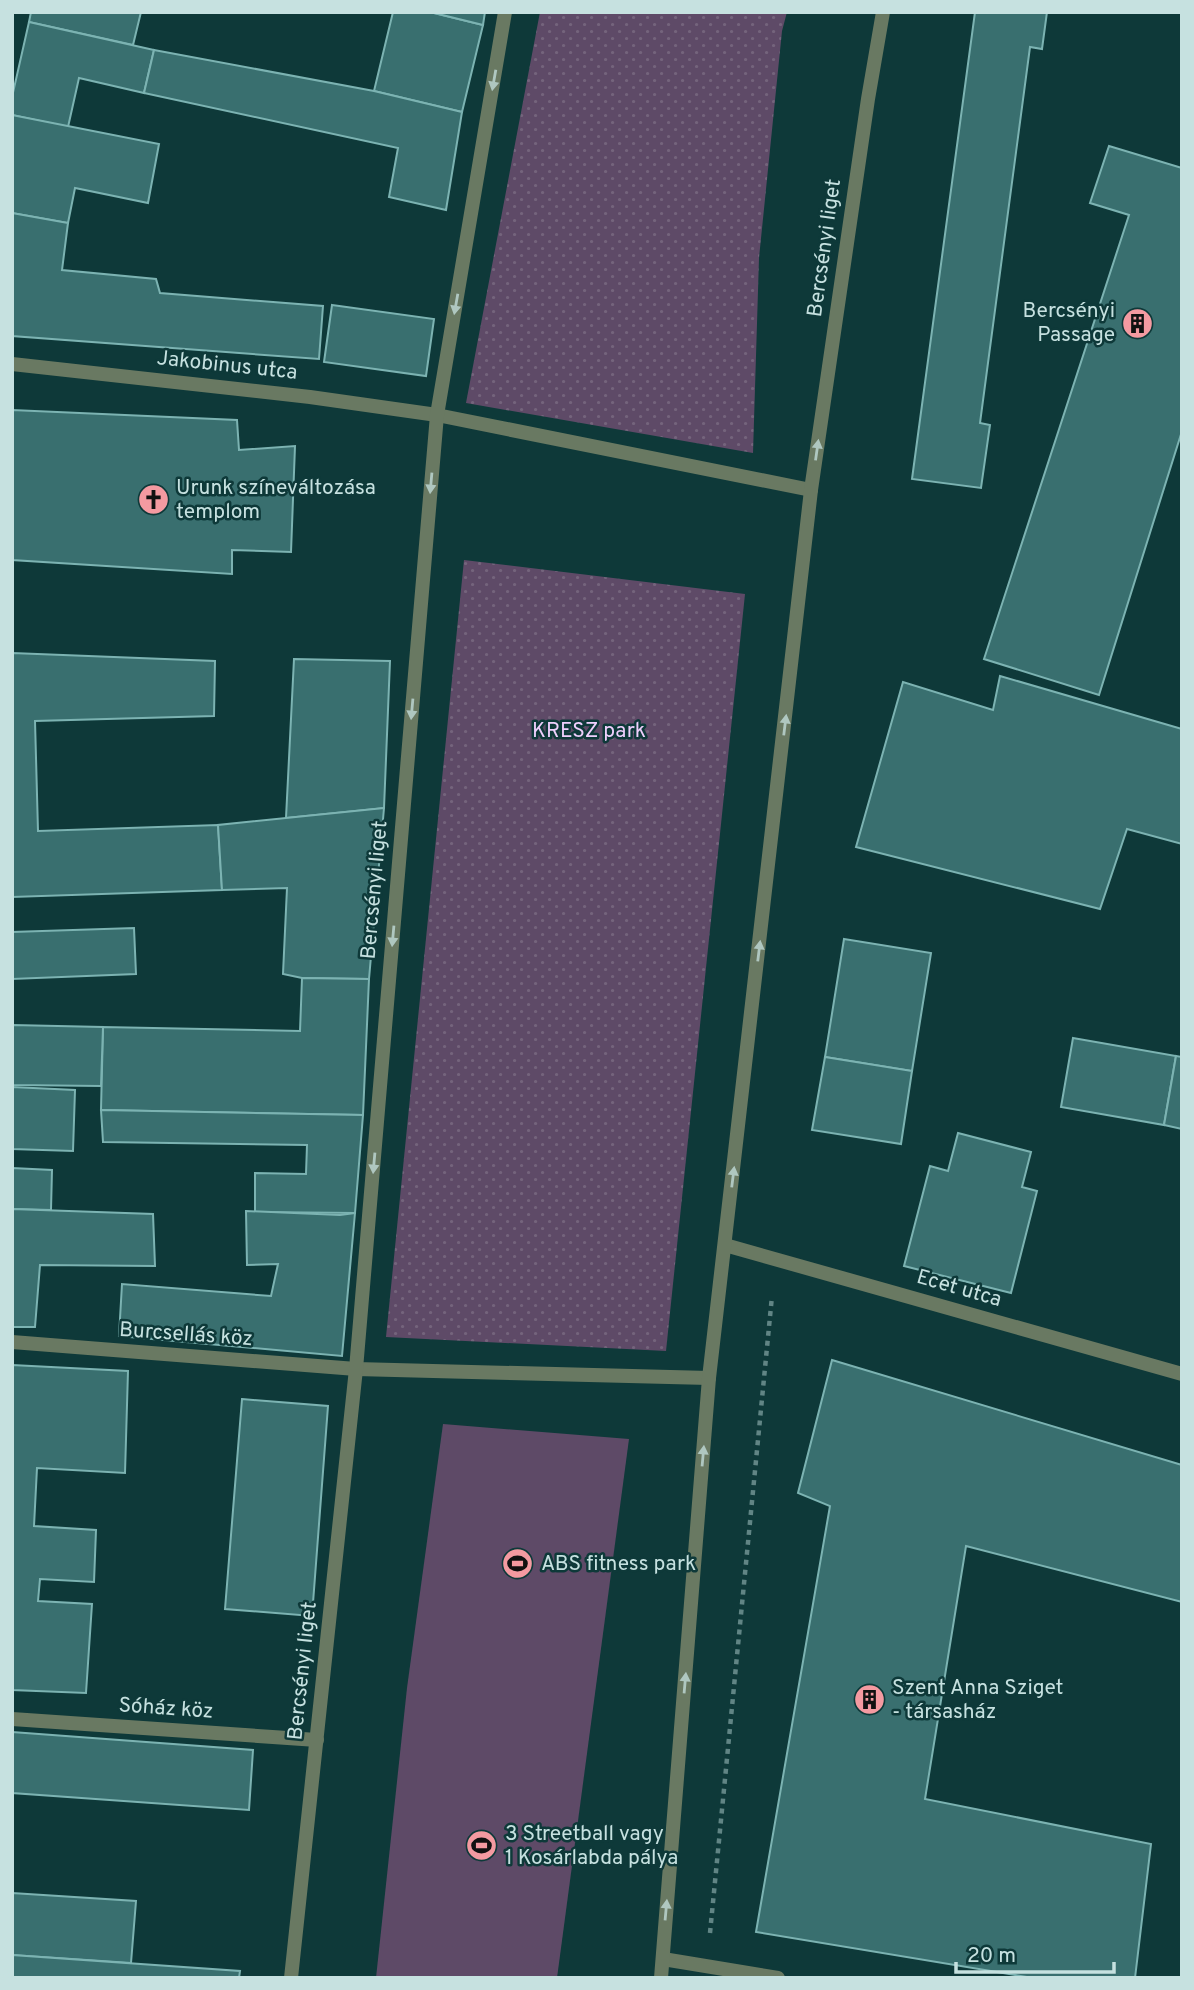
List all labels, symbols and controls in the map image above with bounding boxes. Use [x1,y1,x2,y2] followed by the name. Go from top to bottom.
[488,69,499,91] one-way arrow
[802,177,848,319] street label: Bercsényi liget
[450,293,461,315] one-way arrow
[1022,298,1115,349] place label: Bercsényi Passage
[1121,306,1155,340] building icon: Bercsényi Passage
[155,345,299,387] street label: Jakobinus utca
[812,439,823,461] one-way arrow
[425,472,436,494] one-way arrow
[176,475,376,526] place label: Urunk színeváltozása templom
[136,483,170,517] church icon: Urunk színeváltozása templom
[406,699,417,721] one-way arrow
[779,714,790,736] one-way arrow
[532,718,646,745] park label: KRESZ park
[355,820,395,960] street label: Bercsényi liget
[387,925,398,947] one-way arrow
[753,940,764,962] one-way arrow
[368,1152,379,1174] one-way arrow
[728,1166,739,1188] one-way arrow
[913,1264,1005,1314] street label: Ecet utca
[118,1317,254,1353] street label: Burcsellás köz
[698,1445,709,1467] one-way arrow
[501,1547,535,1581] sports icon: ABS fitness park
[541,1551,696,1578] place label: ABS fitness park
[282,1600,324,1742] street label: Bercsényi liget
[680,1672,691,1694] one-way arrow
[892,1675,1064,1726] place label: Szent Anna Sziget - társasház
[852,1683,886,1717] building icon: Szent Anna Sziget - társasház
[118,1692,214,1726] street label: Sóház köz
[505,1821,678,1872] place label: 3 Streetball vagy 1 Kosárlabda pálya
[465,1829,499,1863] sports icon: 3 Streetball vagy 1 Kosárlabda pálya
[661,1898,672,1920] one-way arrow
[956,1930,1114,1974] scale bar
[967,1943,1016,1970] text: 20 m

